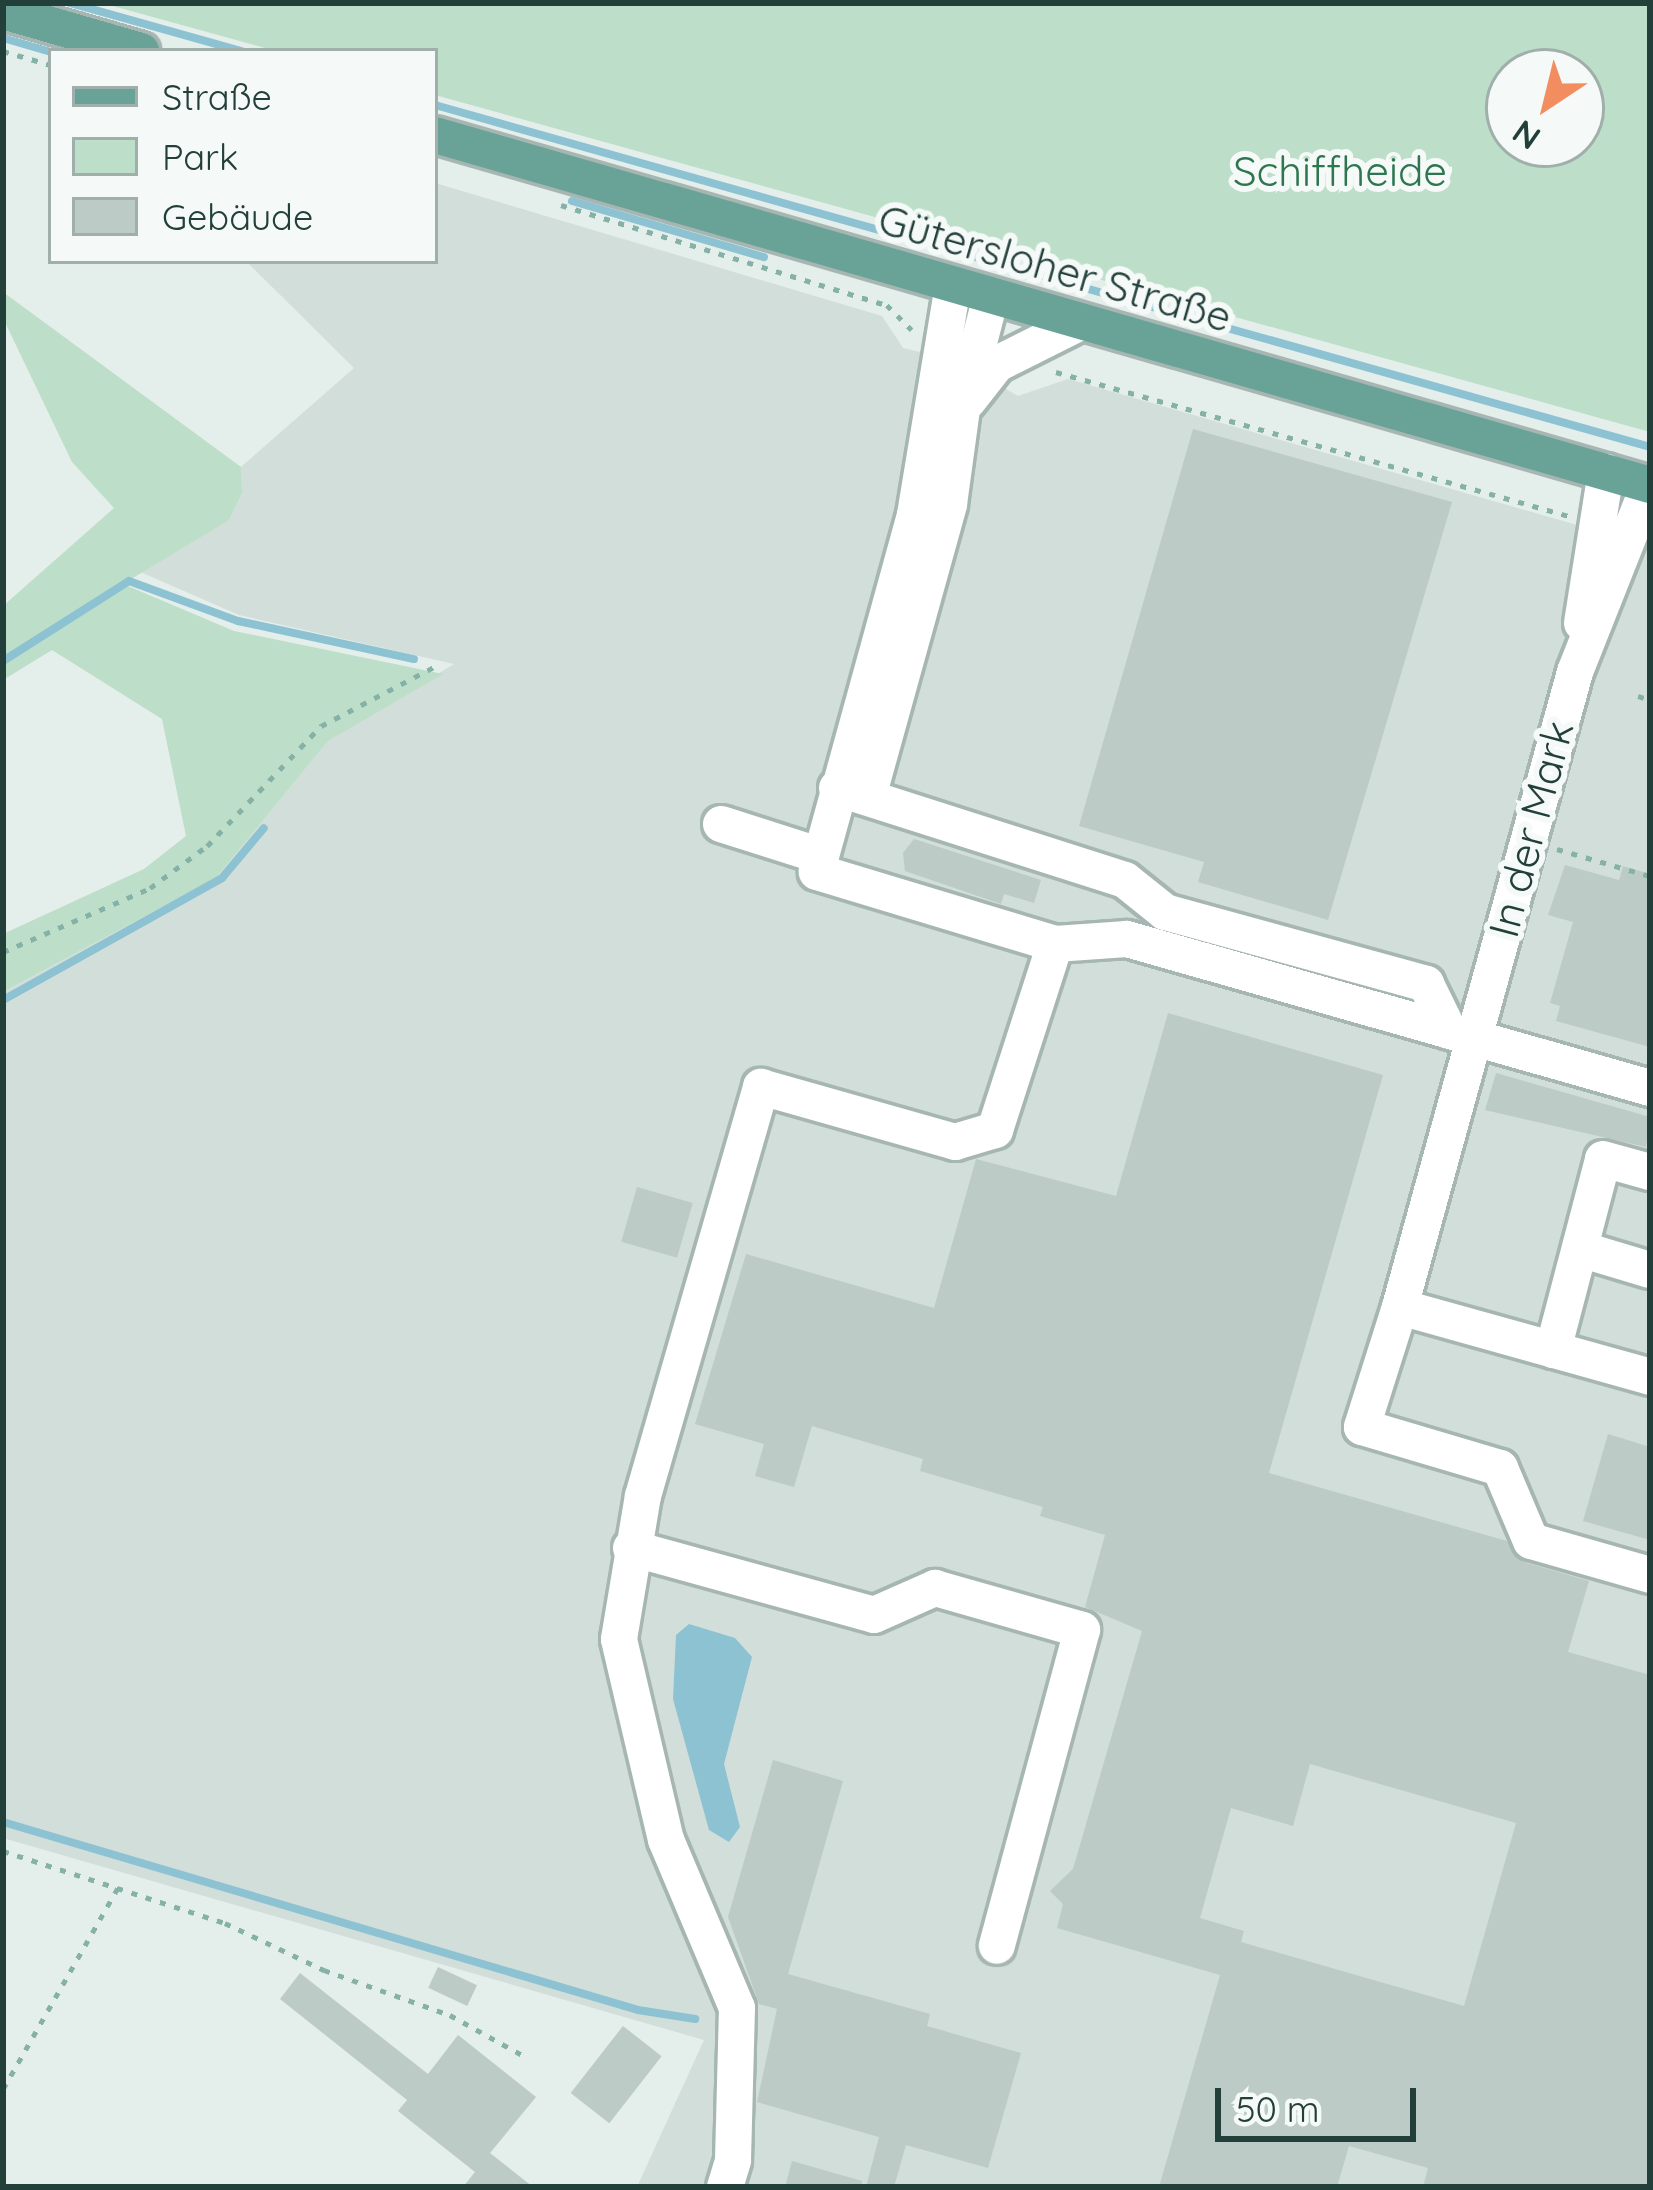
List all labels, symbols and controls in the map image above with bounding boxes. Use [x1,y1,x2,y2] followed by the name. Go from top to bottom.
[48,48,438,264] legend
[1485,48,1605,168] north arrow
[162,74,272,119] text: Straße
[1504,112,1547,159] text: N
[162,134,238,179] text: Park
[1233,146,1447,196] park label: Schiffheide
[162,194,313,239] text: Gebäude
[873,194,1237,342] street label: Gütersloher Straße
[1478,715,1584,943] street label: In der Mark
[1221,2064,1422,2138] scale bar
[1236,2086,1320,2131] text: 50 m

